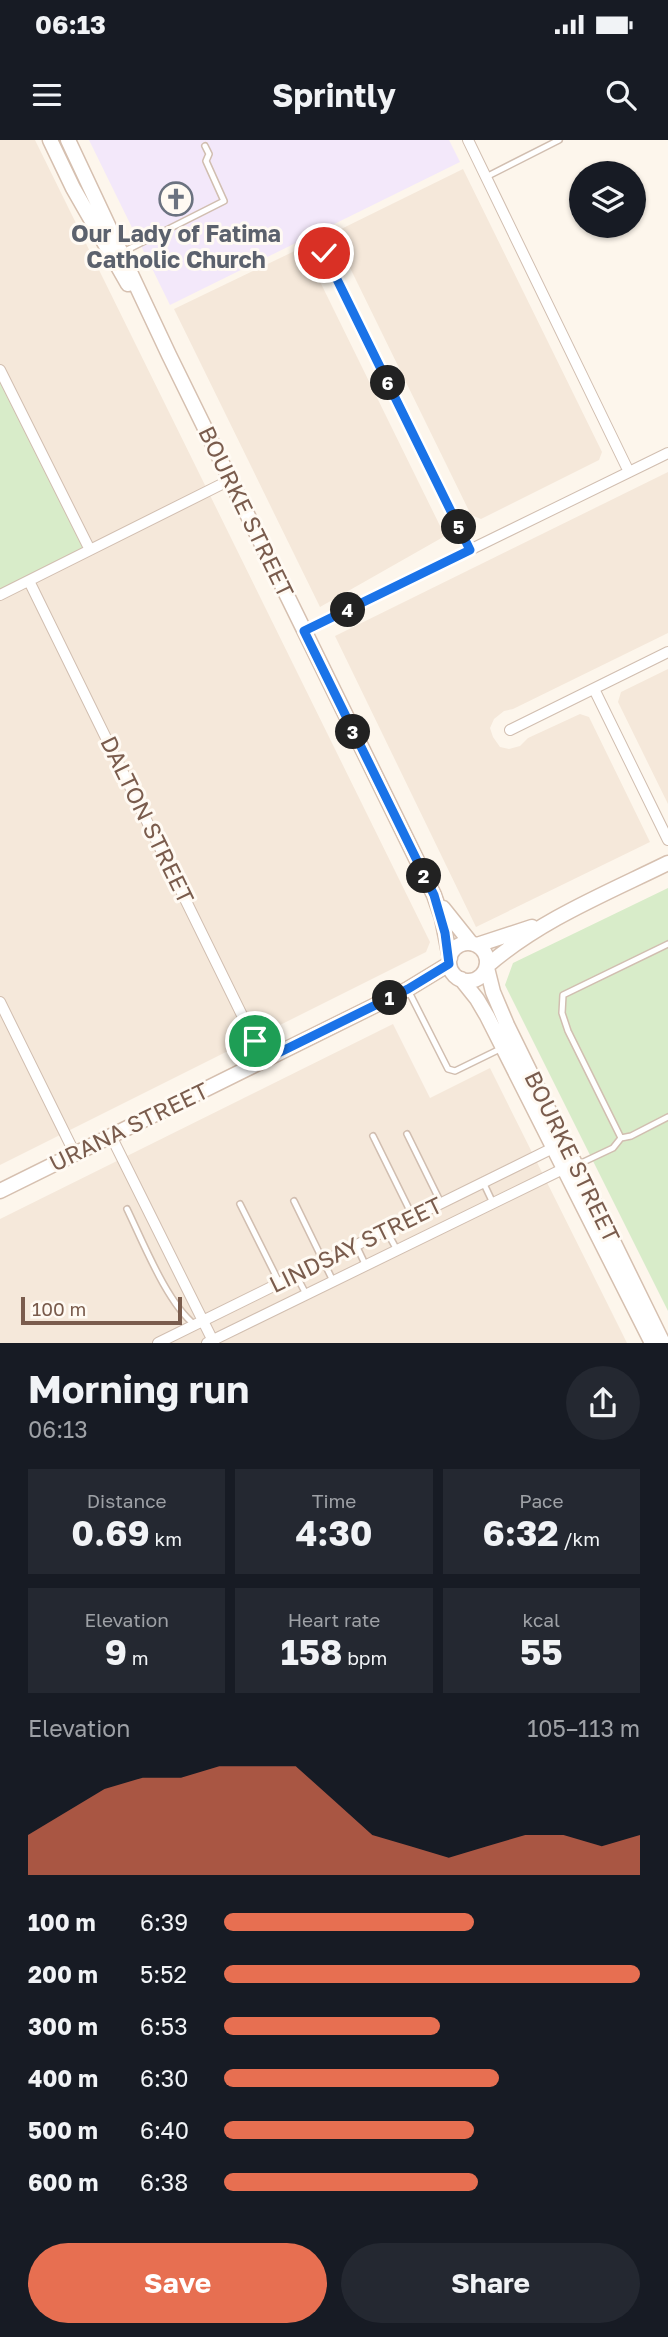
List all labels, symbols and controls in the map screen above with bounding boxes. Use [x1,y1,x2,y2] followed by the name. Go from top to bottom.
[35,9,106,40] text: 06:13
[28,76,66,114] icon: menu
[272,76,396,114] text: Sprintly
[602,76,640,114] icon: search
[569,161,646,238] map controls
[569,161,646,238] button: layers
[157,180,195,218] church icon: Our Lady of Fatima Catholic Church
[71,219,281,273] place label: Our Lady of Fatima Catholic Church
[294,223,354,283] pin
[305,234,343,272] icon: check
[370,366,406,400] pin: 6
[381,371,394,394] text: 6
[193,421,301,602] street label: BOURKE STREET
[442,510,476,544] pin: 5
[453,515,464,538] text: 5
[330,592,366,628] pin: 4
[342,598,353,621] text: 4
[336,714,370,750] pin: 3
[347,720,358,743] text: 3
[95,731,201,908] street label: DALTON STREET
[406,858,442,894] pin: 2
[418,864,429,887] text: 2
[372,980,408,1016] pin: 1
[385,986,394,1009] text: 1
[225,1011,285,1071] pin
[236,1022,274,1060] icon: arrive
[519,1066,627,1247] street label: BOURKE STREET
[44,1076,213,1177] street label: URANA STREET
[265,1190,447,1298] street label: LINDSAY STREET
[21,1294,182,1326] scale bar
[32,1297,86,1320] text: 100 m
[28,1366,249,1411] text: Morning run
[566,1366,640,1440] button: share
[28,1415,88,1443] text: 06:13
[87,1489,167,1512] text: Distance
[312,1489,356,1512] text: Time
[519,1489,564,1512] text: Pace
[71,1512,150,1554] text: 0.69
[295,1512,373,1554] text: 4:30
[483,1512,559,1554] text: 6:32
[150,1527,182,1550] text: km
[559,1527,600,1550] text: /km
[84,1608,169,1631] text: Elevation
[288,1608,380,1631] text: Heart rate
[523,1608,560,1631] text: kcal
[105,1631,127,1673] text: 9
[281,1631,342,1673] text: 158
[520,1631,563,1673] text: 55
[127,1646,149,1669] text: m
[342,1646,387,1669] text: bpm
[28,1714,130,1742] text: Elevation
[527,1714,640,1742] text: 105–113 m
[28,1908,96,1936] text: 100 m
[140,1908,188,1936] text: 6:39
[28,1960,98,1988] text: 200 m
[140,1960,187,1988] text: 5:52
[28,2012,98,2040] text: 300 m
[140,2012,188,2040] text: 6:53
[28,2064,98,2092] text: 400 m
[140,2064,189,2092] text: 6:30
[28,2116,98,2144] text: 500 m
[140,2116,189,2144] text: 6:40
[28,2168,98,2196] text: 600 m
[140,2168,188,2196] text: 6:38
[28,2243,327,2323] button: Save
[341,2243,640,2323] button: Share

